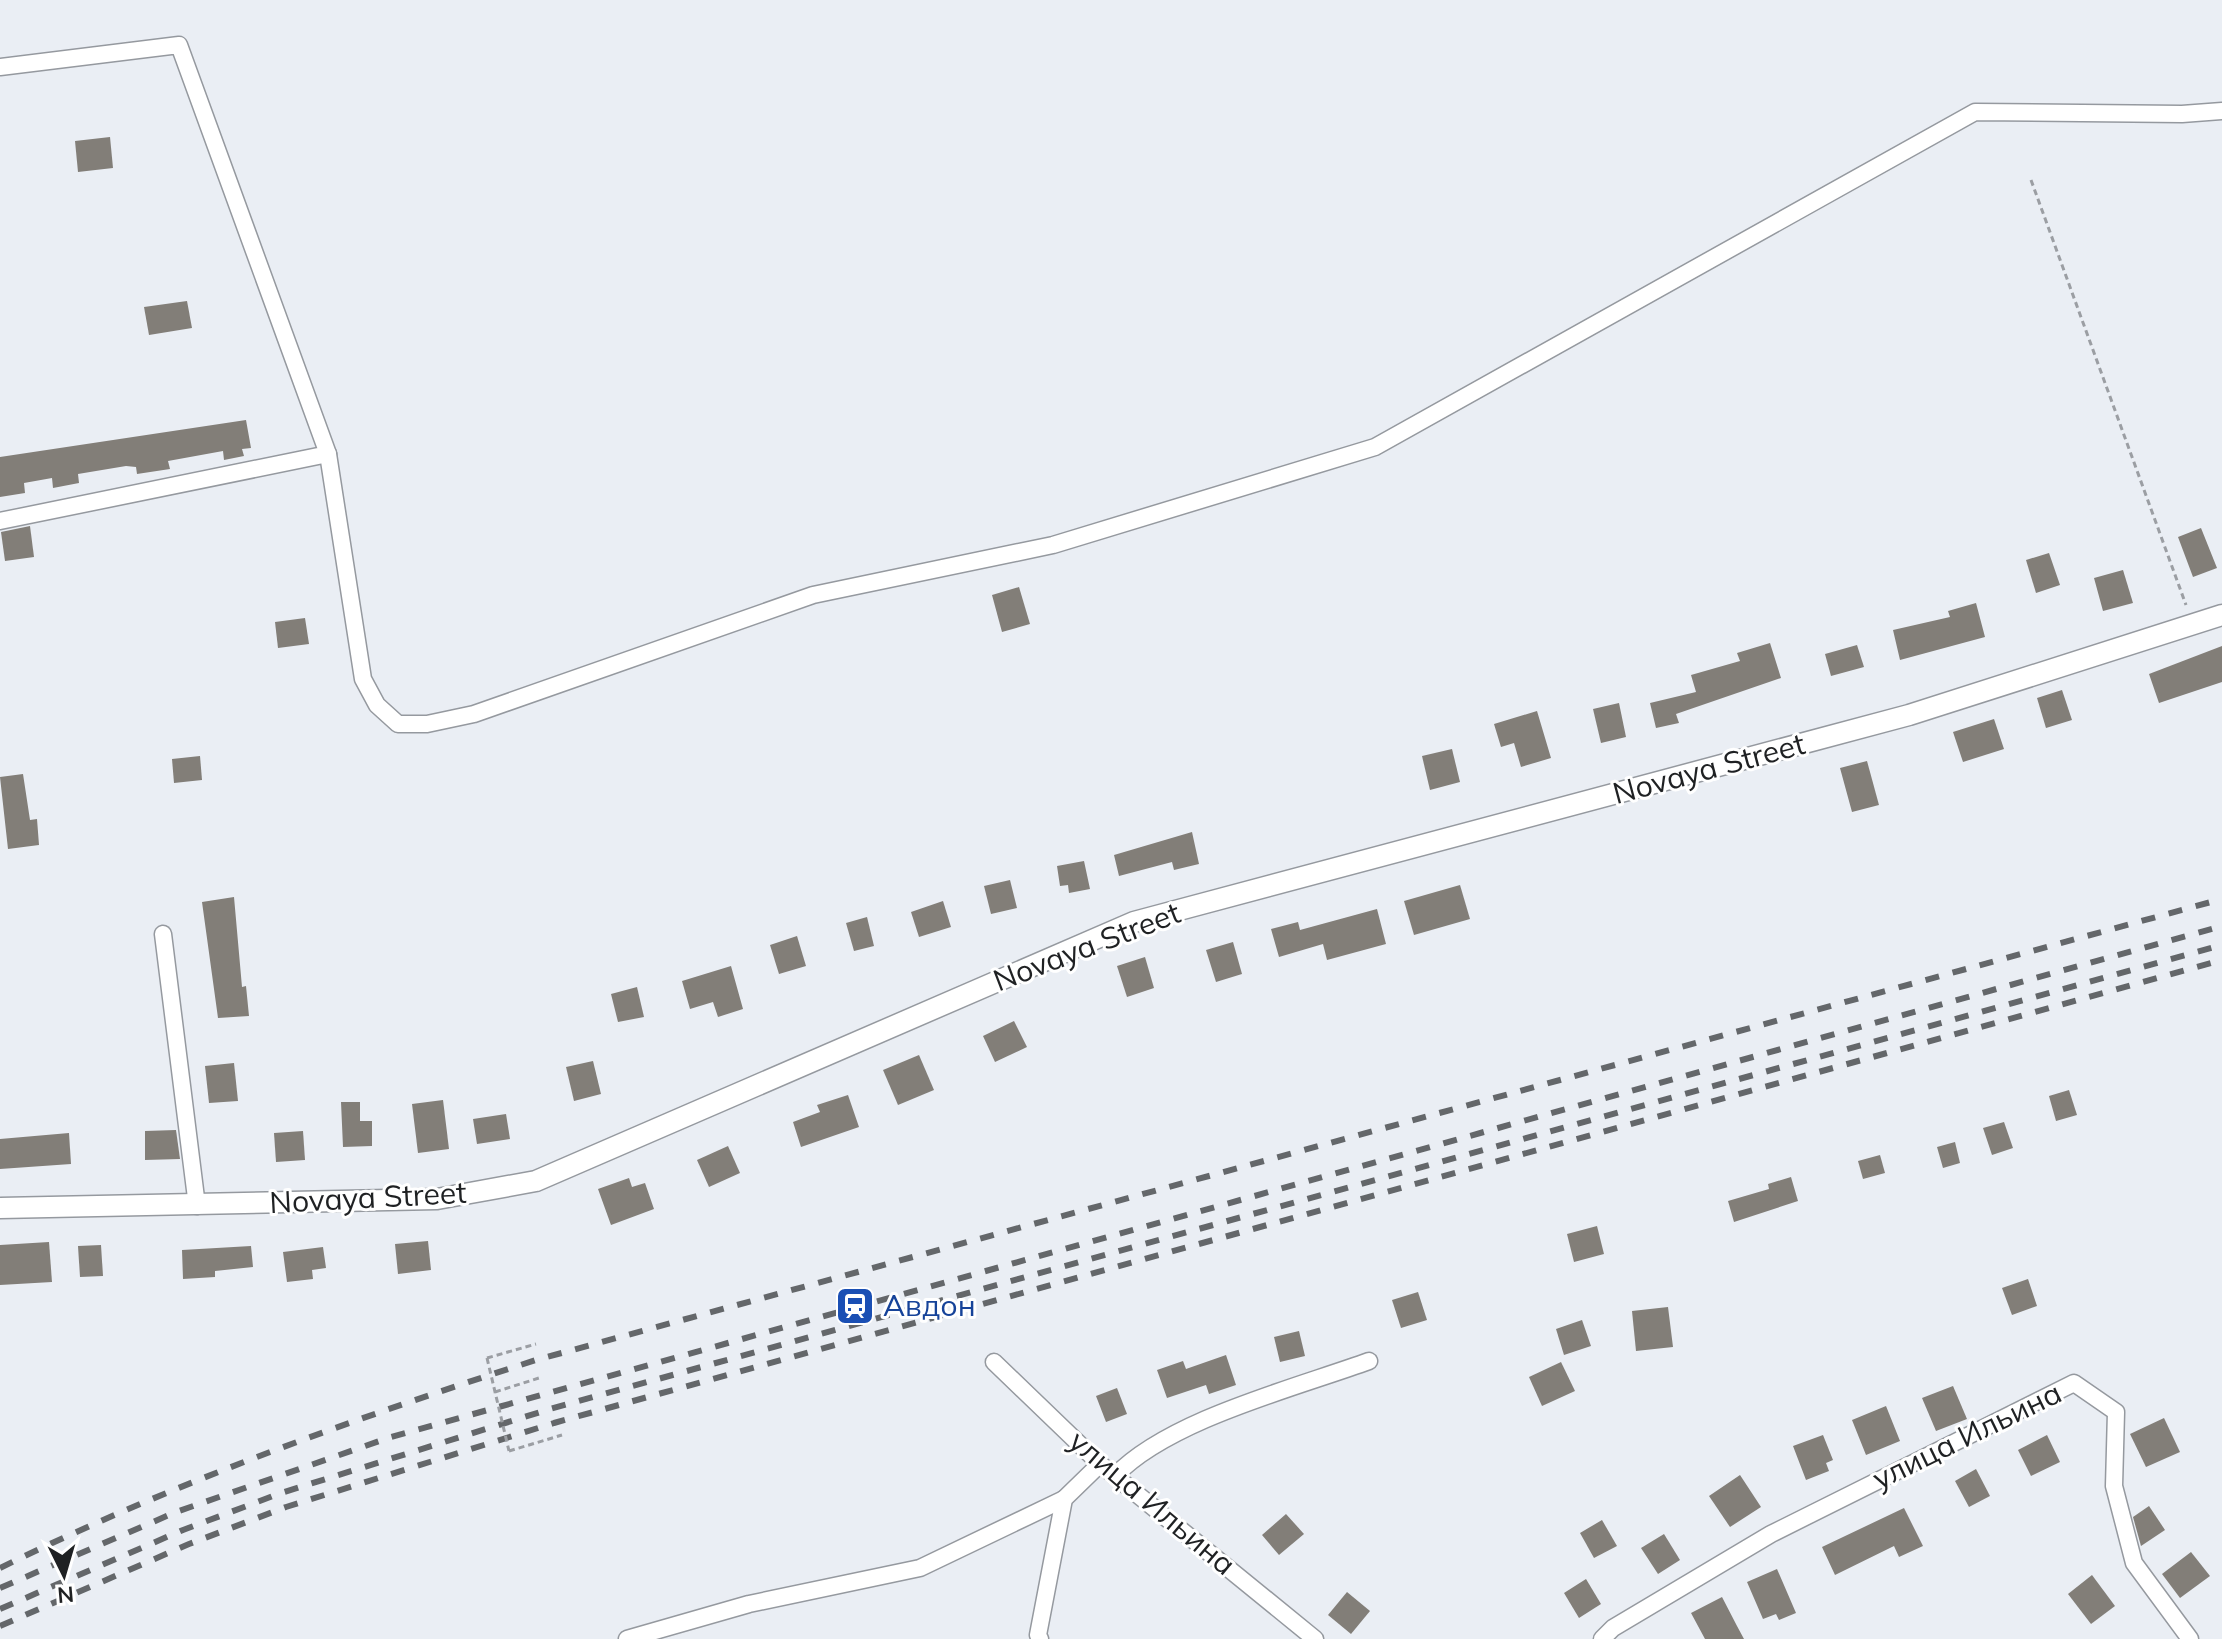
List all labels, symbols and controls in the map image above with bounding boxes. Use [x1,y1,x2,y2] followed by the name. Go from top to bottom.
[1609,724,1809,812] street label: Novaya Street
[988,893,1186,999] street label: Novaya Street
[268,1173,467,1221] street label: Novaya Street
[834,1285,876,1327] station icon: Авдон
[883,1286,976,1324] place label: Авдон
[1866,1373,2067,1497] street label: улица Ильина
[1062,1422,1244,1583] street label: улица Ильина
[24,1535,104,1615] north arrow
[56,1580,75,1610] text: N

